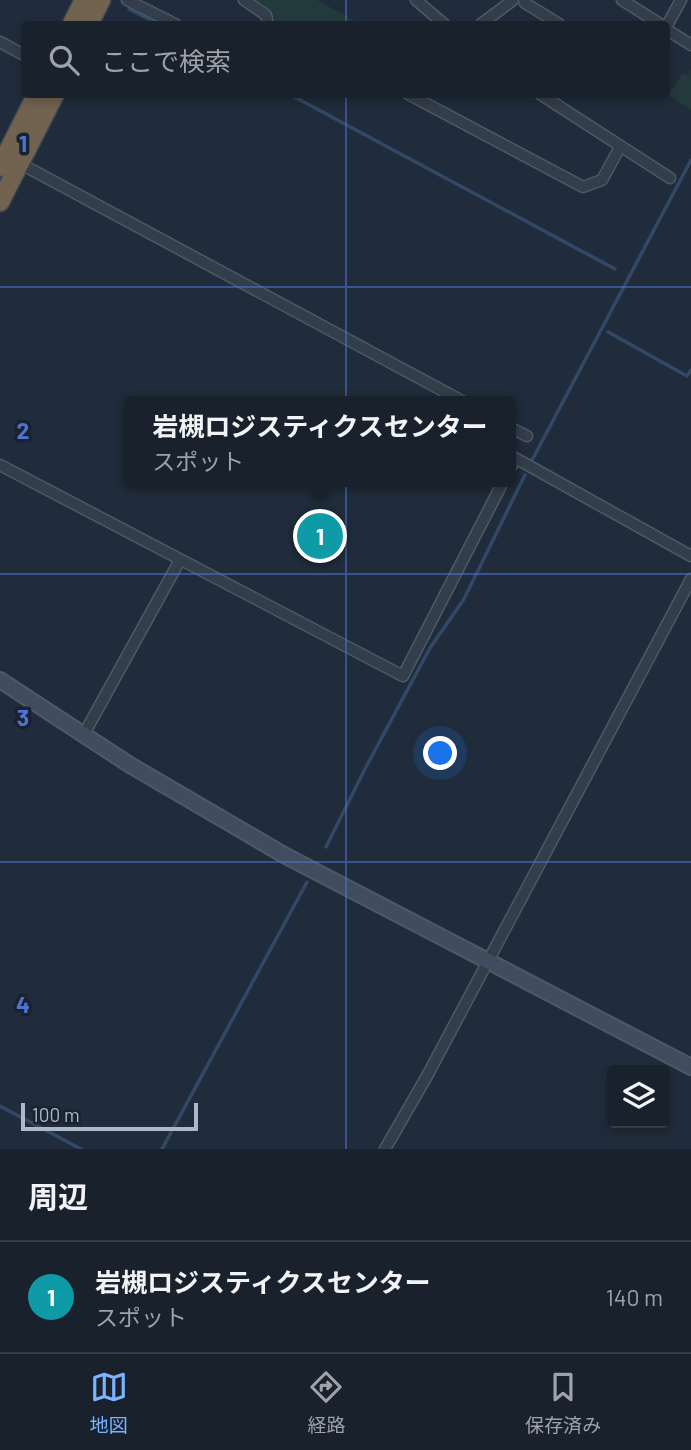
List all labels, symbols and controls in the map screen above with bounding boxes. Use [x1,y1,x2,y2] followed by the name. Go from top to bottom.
[21,21,670,98] search box
[45,41,83,79] icon: search
[101,45,231,76] text: ここで検索
[19,129,27,157] text: 1
[124,396,516,487] popup
[152,410,488,441] text: 岩槻ロジスティクスセンター
[17,416,29,444] text: 2
[152,447,244,475] text: スポット
[297,510,343,562] pin: 1
[17,703,29,731] text: 3
[423,736,457,770] your location
[16,990,30,1018] text: 4
[607,1065,670,1128] map controls
[607,1065,670,1128] button: layers
[21,1100,198,1132] scale bar
[32,1103,80,1126] text: 100 m
[28,1178,88,1214] text: 周辺
[95,1266,431,1297] text: 岩槻ロジスティクスセンター
[47,1283,55,1311] text: 1
[606,1283,663,1311] text: 140 m
[95,1303,187,1331] text: スポット
[90,1368,128,1437] tab: 地図
[307,1368,345,1437] tab: 経路
[525,1368,601,1437] tab: 保存済み

